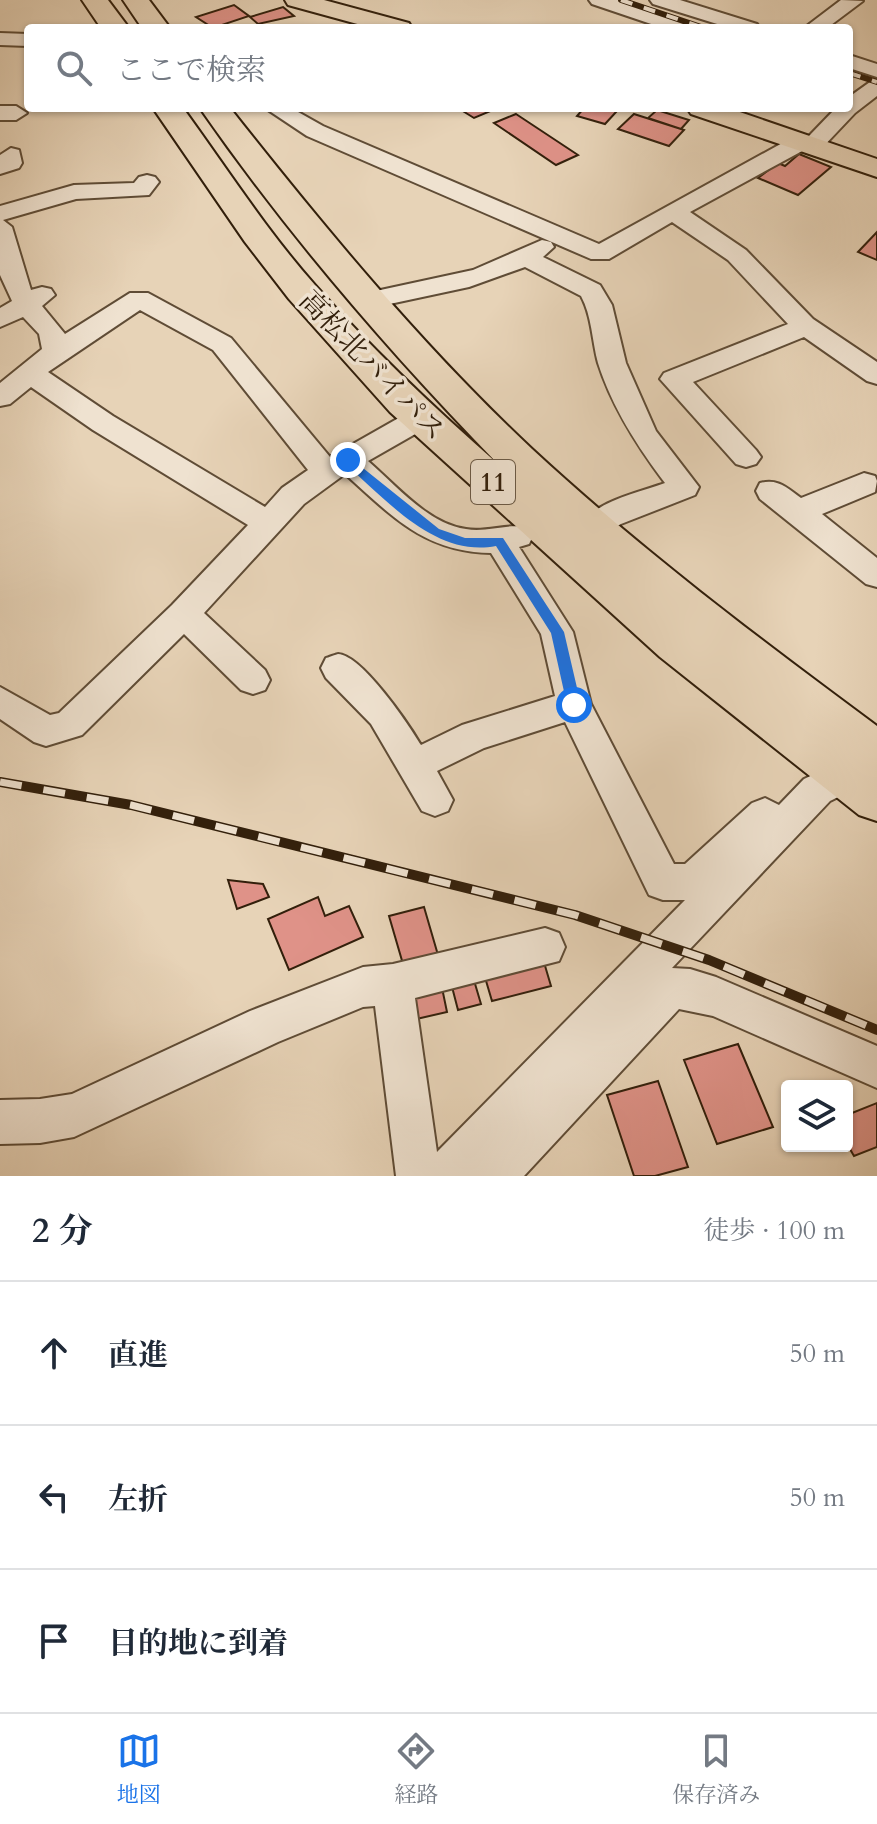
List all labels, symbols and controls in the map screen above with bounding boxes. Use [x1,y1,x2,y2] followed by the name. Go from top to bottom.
[24,24,853,112] search box
[52,46,96,90] icon: search
[116,50,266,91] text: ここで検索
[291,282,454,449] street label: 高松北バイパス
[330,442,366,478] route end
[471,460,515,504] road number: 11
[556,687,592,723] route start
[781,1080,853,1152] map controls
[781,1080,853,1152] button: layers
[32,1208,93,1254] text: 2 分
[704,1213,845,1248] text: 徒歩 · 100 m
[32,1331,76,1375] icon: ahead
[108,1335,168,1376] text: 直進
[789,1336,845,1371] text: 50 m
[32,1475,76,1519] icon: left
[108,1479,168,1520] text: 左折
[789,1480,845,1515] text: 50 m
[32,1619,76,1663] icon: arrive
[108,1623,288,1664] text: 目的地に到着
[117,1729,161,1810] tab: 地図
[394,1729,438,1810] tab: 経路
[672,1729,760,1810] tab: 保存済み

